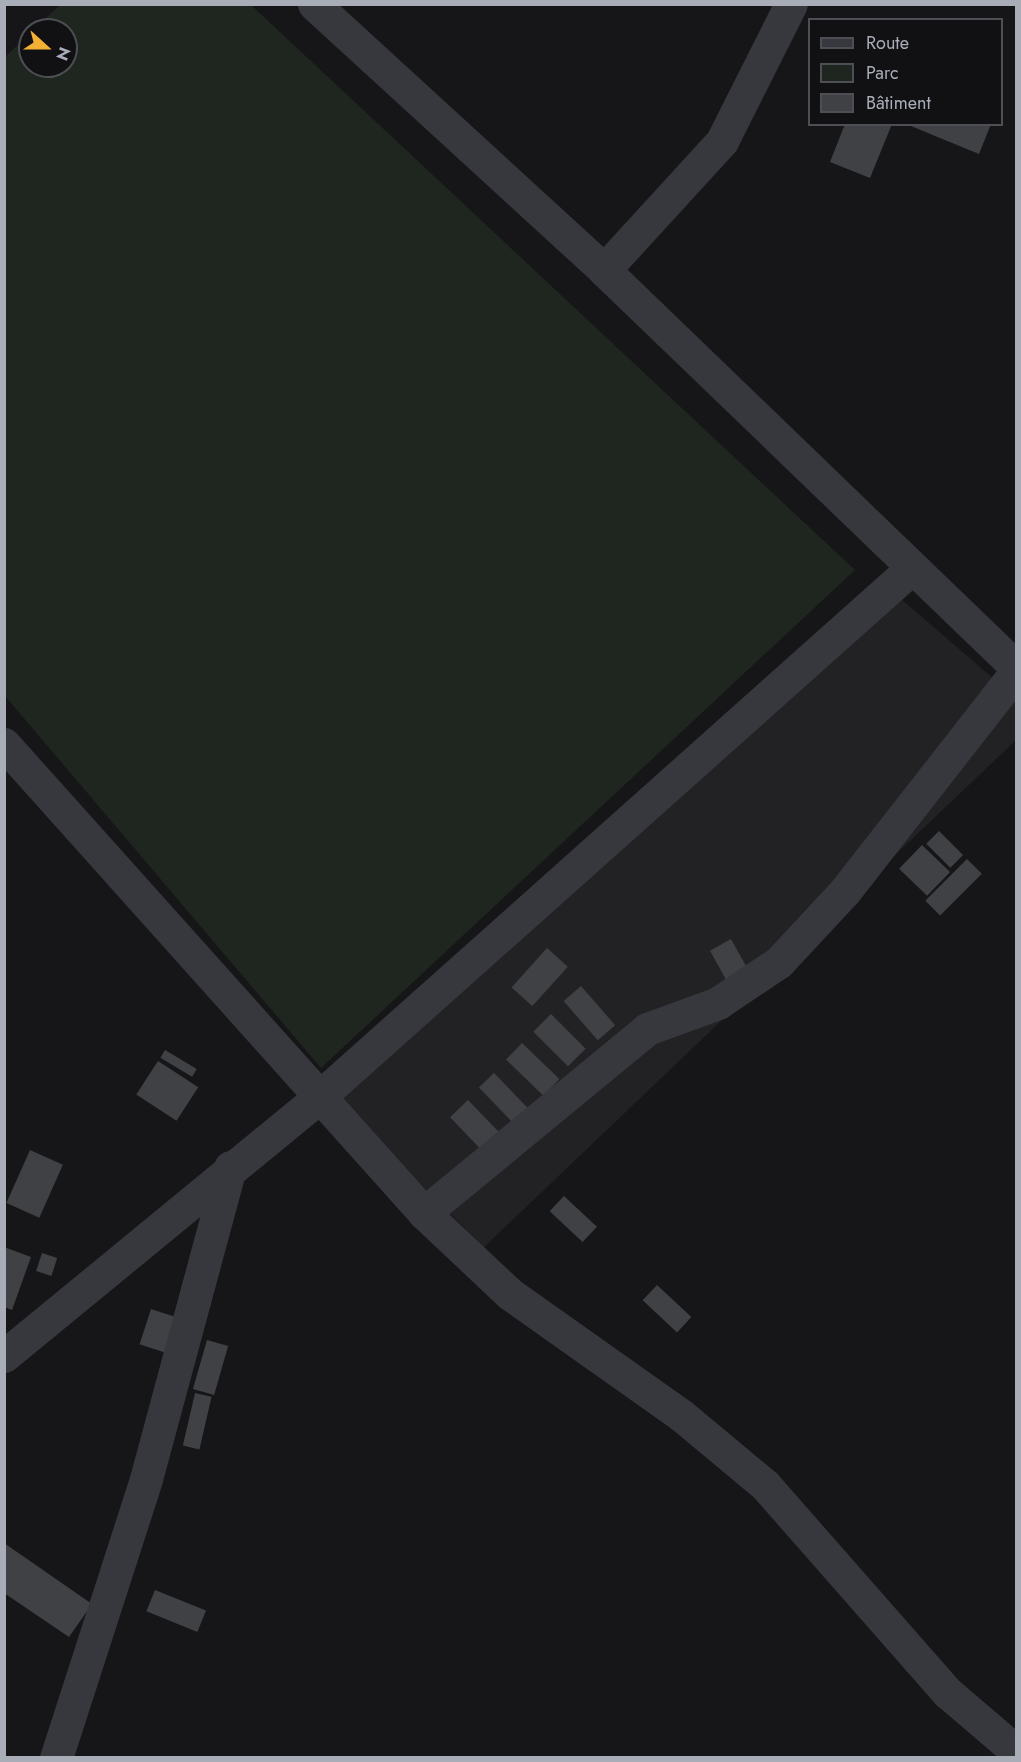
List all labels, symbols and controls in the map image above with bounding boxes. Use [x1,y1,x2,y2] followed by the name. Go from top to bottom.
[18,18,78,78] north arrow
[808,18,1003,126] legend
[866,30,909,56] text: Route
[50,44,76,64] text: N
[866,60,899,86] text: Parc
[866,90,931,116] text: Bâtiment

